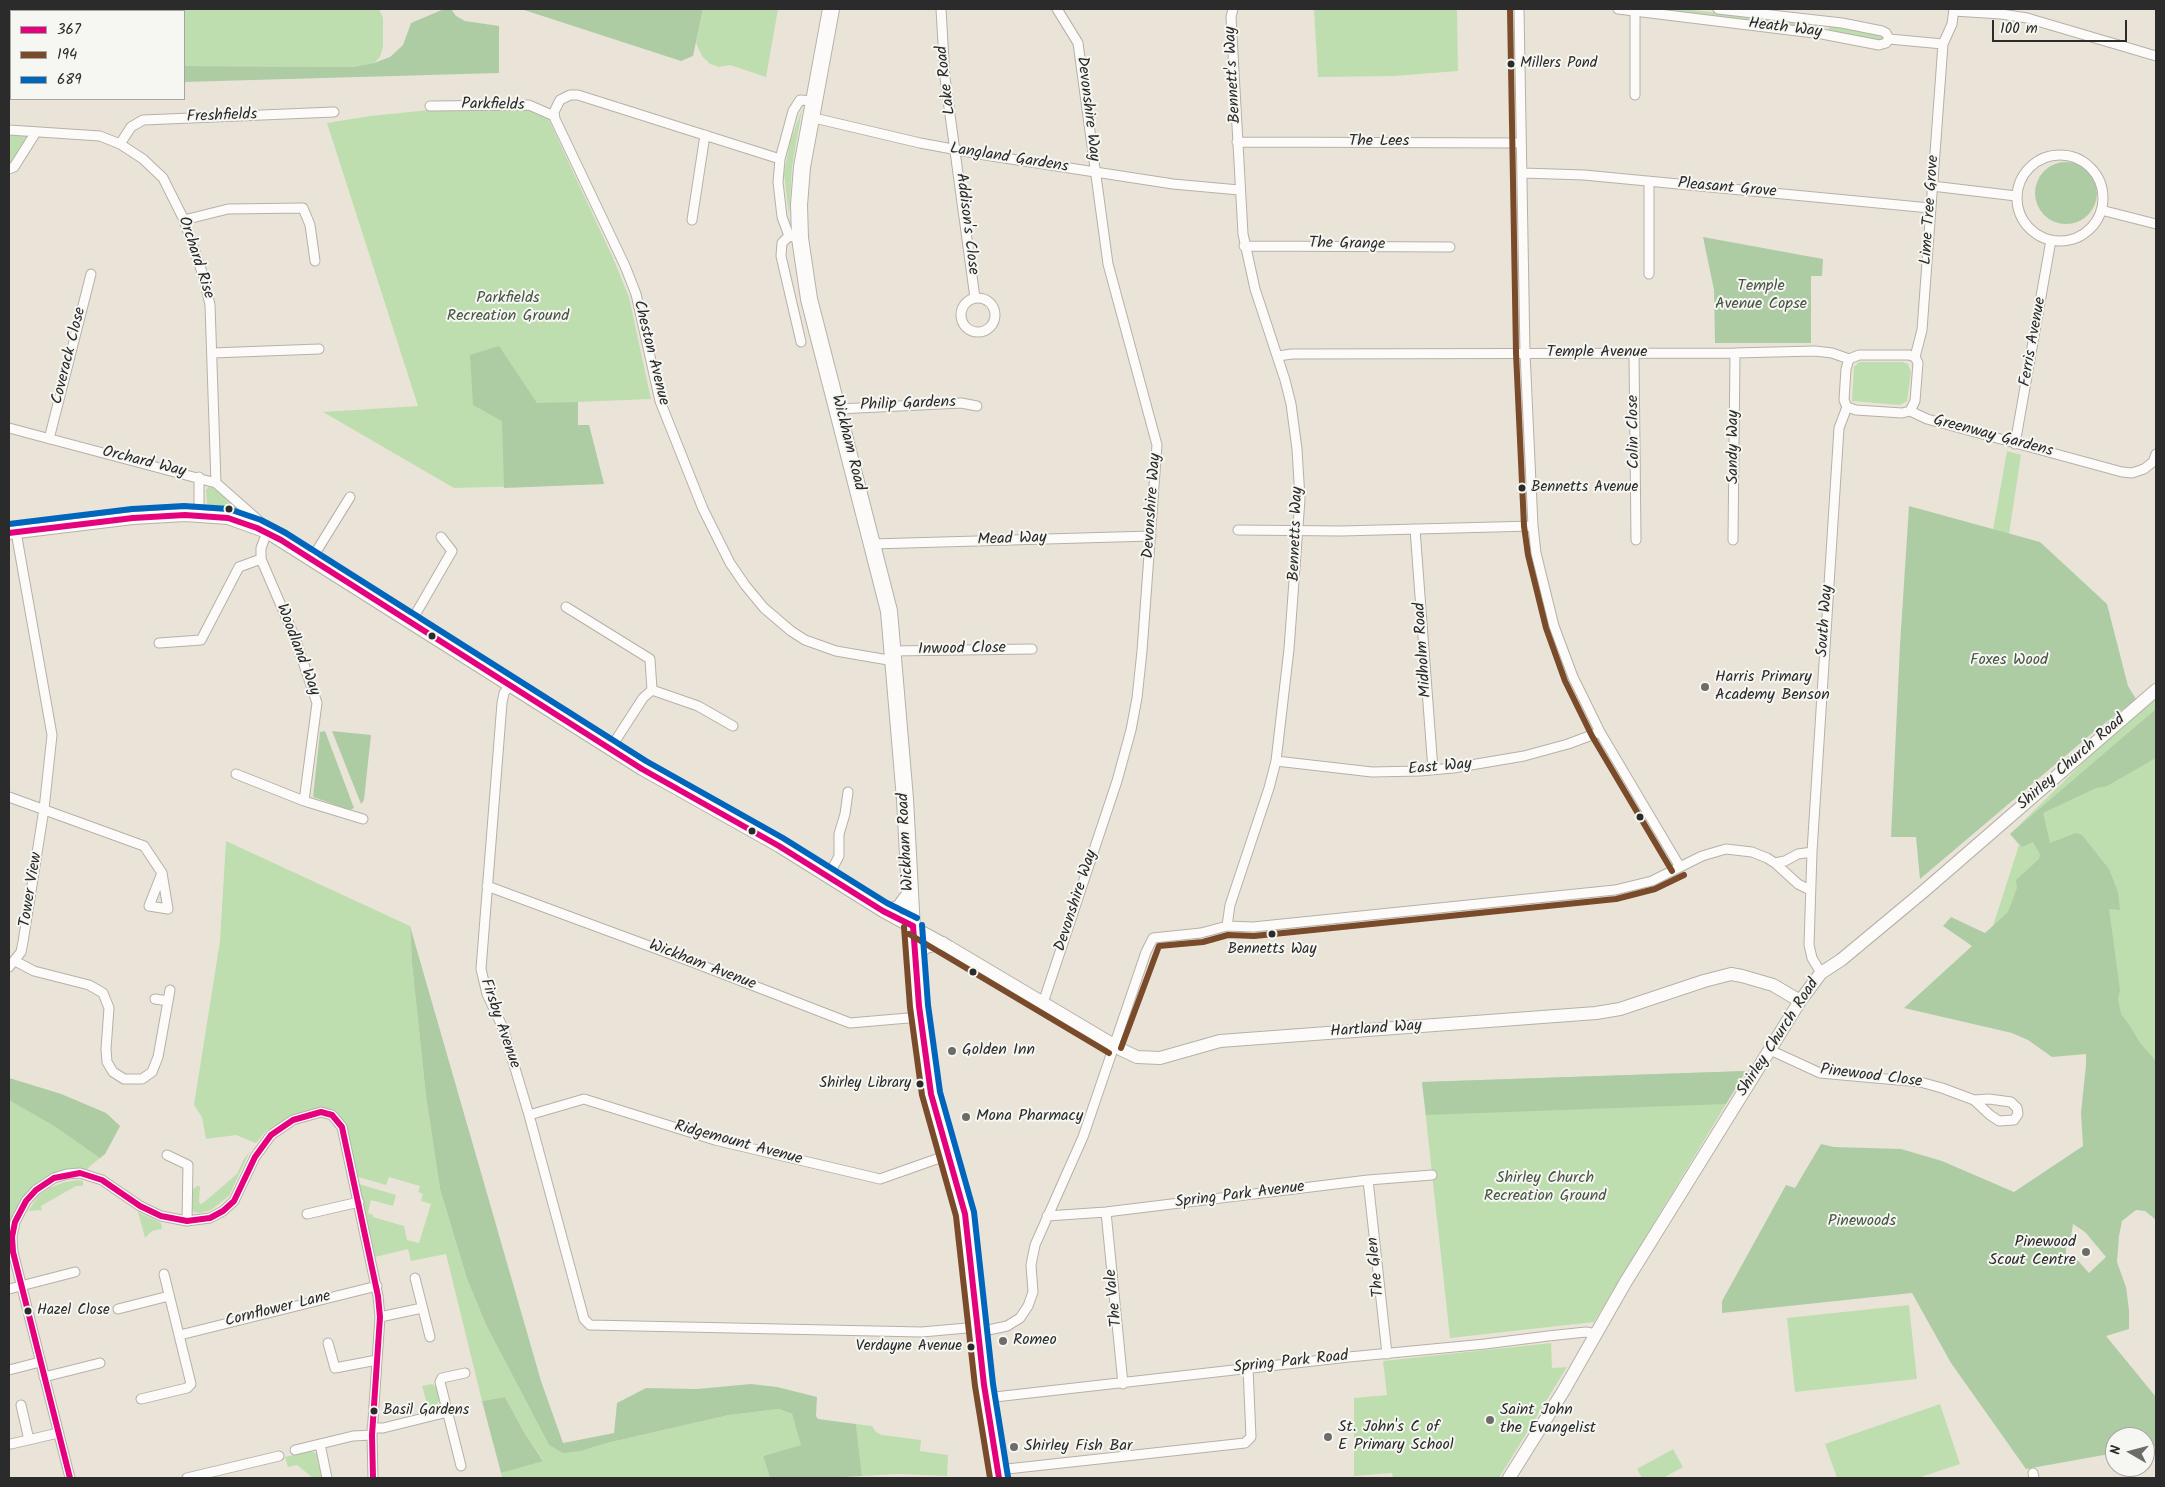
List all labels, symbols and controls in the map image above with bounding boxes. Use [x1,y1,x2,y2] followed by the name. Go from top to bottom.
[10,10,185,100] legend
[1995,10,2130,42] scale bar
[1747,15,1823,43] street label: Heath Way
[2000,17,2038,41] text: 100 m
[57,18,81,42] text: 367
[1222,26,1246,124] street label: Bennett's Way
[57,43,77,67] text: 194
[933,44,961,116] street label: Lake Road
[1071,55,1103,163] street label: Devonshire Way
[1520,55,1597,73] place label: Millers Pond
[1506,59,1516,69] marker: Millers Pond
[57,68,82,92] text: 689
[461,96,525,116] street label: Parkfields
[186,106,258,128] street label: Freshfields
[1349,132,1409,152] street label: The Lees
[948,140,1070,178] street label: Langland Gardens
[1918,155,1944,265] street label: Lime Tree Grove
[950,172,982,276] street label: Addison's Close
[1677,175,1777,203] street label: Pleasant Grove
[173,215,217,301] street label: Orchard Rise
[1309,235,1385,255] street label: The Grange
[1715,277,1807,315] park label: Temple Avenue Copse
[447,289,569,327] park label: Parkfields Recreation Ground
[2017,296,2051,388] street label: Ferris Avenue
[628,298,672,408] street label: Cheston Avenue
[49,305,91,407] street label: Coverack Close
[1547,343,1647,363] street label: Temple Avenue
[826,393,868,493] street label: Wickham Road
[860,394,956,416] street label: Philip Gardens
[1625,395,1645,469] street label: Colin Close
[1724,410,1744,484] street label: Sandy Way
[1931,412,2055,462] street label: Greenway Gardens
[100,443,188,483] street label: Orchard Way
[1140,453,1166,559] street label: Devonshire Way
[1531,479,1638,497] place label: Bennetts Avenue
[1517,483,1527,493] marker: Bennetts Avenue
[1286,486,1308,582] street label: Bennetts Way
[224,504,234,514] unlabelled marker
[977,529,1047,551] street label: Mead Way
[1814,584,1838,658] street label: South Way
[271,601,323,699] street label: Woodland Way
[1411,602,1437,698] street label: Midholm Road
[427,631,437,641] unlabelled marker
[918,640,1006,660] street label: Inwood Close
[1970,651,2048,671] park label: Foxes Wood
[1715,668,1830,706] place label: Harris Primary Academy Benson
[1699,681,1711,693] marker: Harris Primary Academy Benson
[2014,711,2130,815] street label: Shirley Church Road
[1407,756,1473,780] street label: East Way
[895,792,919,892] street label: Wickham Road
[1635,812,1645,822] unlabelled marker
[747,826,757,836] unlabelled marker
[1052,848,1102,954] street label: Devonshire Way
[17,851,47,929] street label: Tower View
[1267,929,1277,939] marker: Bennetts Way
[646,937,758,995] street label: Wickham Avenue
[1228,941,1316,959] place label: Bennetts Way
[968,967,978,977] unlabelled marker
[1734,976,1824,1100] street label: Shirley Church Road
[475,977,523,1071] street label: Firsby Avenue
[1330,1017,1422,1043] street label: Hartland Way
[962,1041,1035,1061] place label: Golden Inn
[946,1045,958,1057] marker: Golden Inn
[1819,1061,1923,1093] street label: Pinewood Close
[819,1075,911,1093] place label: Shirley Library
[915,1079,925,1089] marker: Shirley Library
[976,1107,1083,1127] place label: Mona Pharmacy
[960,1111,972,1123] marker: Mona Pharmacy
[672,1118,804,1170] street label: Ridgemount Avenue
[1484,1169,1606,1207] park label: Shirley Church Recreation Ground
[1174,1179,1306,1213] street label: Spring Park Avenue
[1828,1212,1896,1232] park label: Pinewoods
[1989,1233,2076,1271] place label: Pinewood Scout Centre
[1364,1236,1390,1298] street label: The Glen
[2080,1246,2092,1258] marker: Pinewood Scout Centre
[1102,1268,1128,1328] street label: The Vale
[223,1288,333,1332] street label: Cornflower Lane
[37,1302,110,1320] place label: Hazel Close
[23,1306,33,1316] marker: Hazel Close
[1013,1331,1057,1351] place label: Romeo
[997,1335,1009,1347] marker: Romeo
[856,1338,962,1356] place label: Verdayne Avenue
[966,1342,976,1352] marker: Verdayne Avenue
[1233,1347,1349,1379] street label: Spring Park Road
[1500,1401,1596,1439] place label: Saint John the Evangelist
[383,1402,469,1420] place label: Basil Gardens
[369,1406,379,1416] marker: Basil Gardens
[1484,1414,1496,1426] marker: Saint John the Evangelist
[1338,1418,1454,1456] place label: St. John's C of E Primary School
[2105,1427,2155,1477] north arrow
[1322,1431,1334,1443] marker: St. John's C of E Primary School
[1024,1437,1132,1457] place label: Shirley Fish Bar
[1008,1441,1020,1453] marker: Shirley Fish Bar
[2105,1444,2128,1456] text: N

